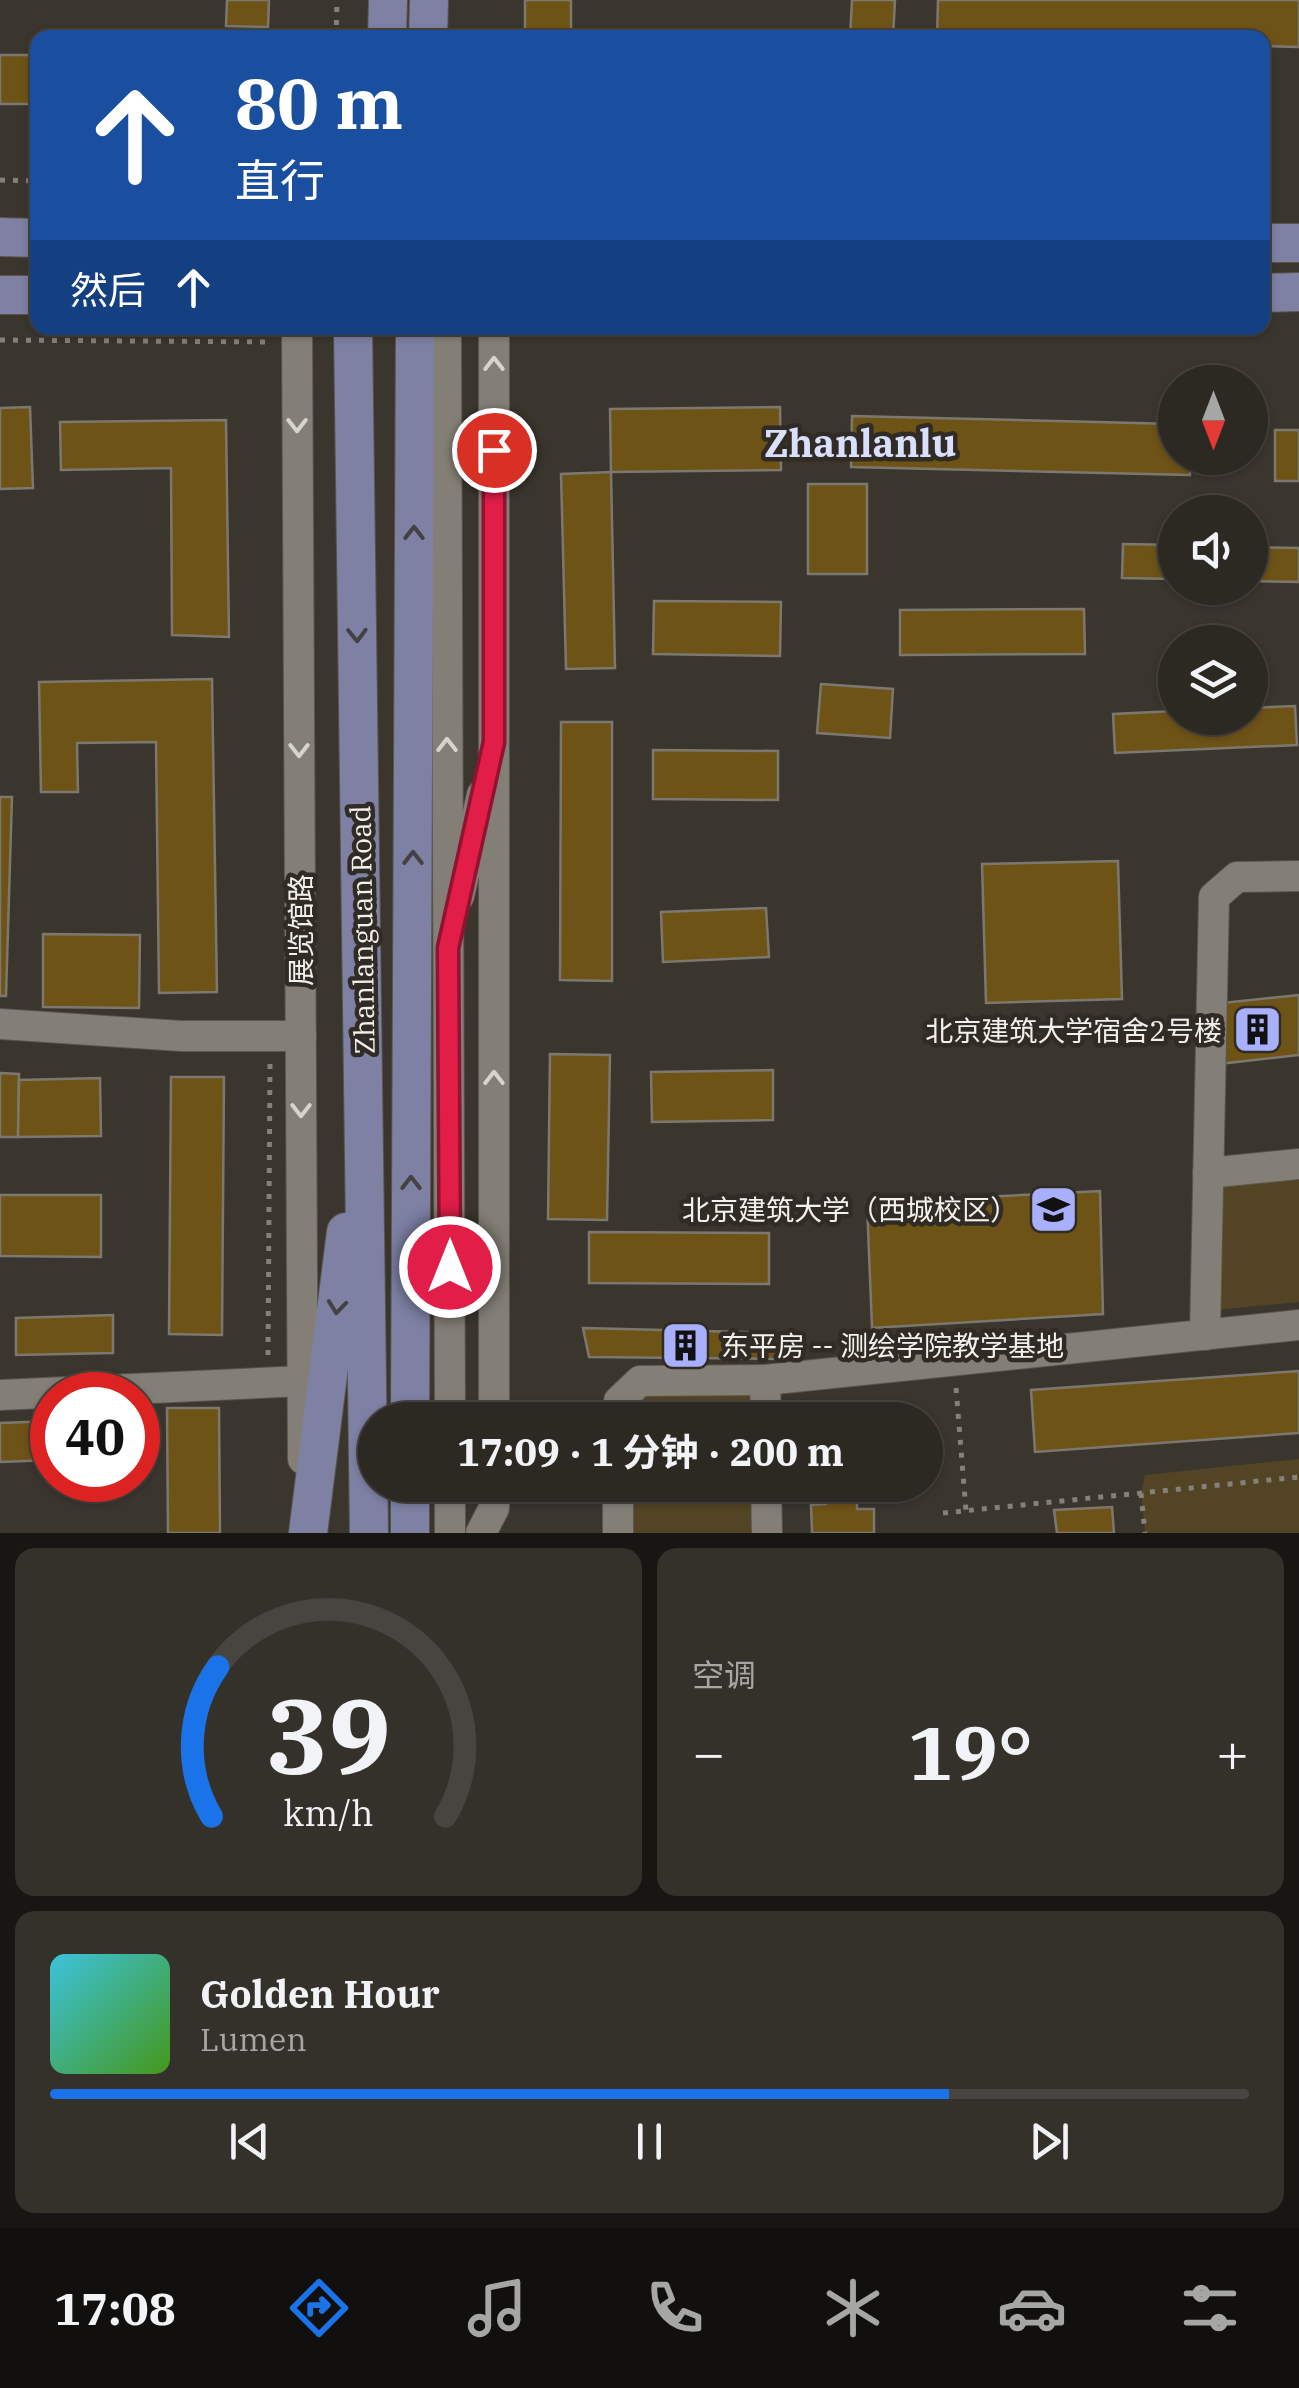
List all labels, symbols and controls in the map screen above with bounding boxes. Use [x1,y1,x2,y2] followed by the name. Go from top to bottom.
[235,57,403,148] text: 80 m
[70,70,200,200] icon: ahead
[235,151,325,209] text: 直行
[166,260,221,315] icon: ahead
[70,265,146,314] text: 然后
[483,356,505,372] one-way arrow
[1158,365,1268,475] north arrow
[1158,365,1268,735] map controls
[452,408,537,493] pin
[286,418,308,433] one-way arrow
[764,418,956,467] district label: Zhanlanlu
[467,423,522,478] icon: arrive
[1158,495,1268,605] button: sound
[403,524,425,540] one-way arrow
[1158,625,1268,735] button: layers
[347,627,368,643] one-way arrow
[436,737,458,752] one-way arrow
[288,742,310,758] one-way arrow
[341,805,383,1055] street label: Zhanlanguan Road
[402,849,423,865] one-way arrow
[282,874,319,986] street label: 展览馆路
[1231,1004,1283,1056] building icon: 北京建筑大学宿舍2号楼
[925,1012,1222,1049] place label: 北京建筑大学宿舍2号楼
[483,1069,505,1084] one-way arrow
[290,1102,312,1118] one-way arrow
[400,1174,422,1190] one-way arrow
[1027,1183,1079,1235] school or university icon: 北京建筑大学（西城校区）
[682,1191,1018,1228] place label: 北京建筑大学（西城校区）
[398,1215,502,1319] position arrow
[327,1299,348,1315] one-way arrow
[660,1319,712,1371] building icon: 东平房 -- 测绘学院教学基地
[721,1327,1064,1364] place label: 东平房 -- 测绘学院教学基地
[30,1372,160,1502] speed limit sign: 40
[457,1427,844,1476] text: 17:09 · 1 分钟 · 200 m
[692,1654,756,1696] text: 空调
[266,1667,391,1803] text: 39
[908,1703,1033,1801] text: 19°
[692,1717,725,1788] text: −
[1216,1717,1249,1788] text: +
[283,1789,374,1836] text: km/h
[200,1969,440,2018] text: Golden Hour
[200,2018,307,2060] text: Lumen
[222,2114,277,2169] icon: previous
[622,2114,677,2169] icon: pause
[1022,2114,1077,2169] icon: next
[284,2273,354,2343] icon: directions
[462,2273,532,2343] icon: music
[640,2273,710,2343] icon: phone
[818,2273,888,2343] icon: climate
[997,2273,1067,2343] icon: car
[1175,2273,1245,2343] icon: filters
[54,2279,176,2337] text: 17:08

